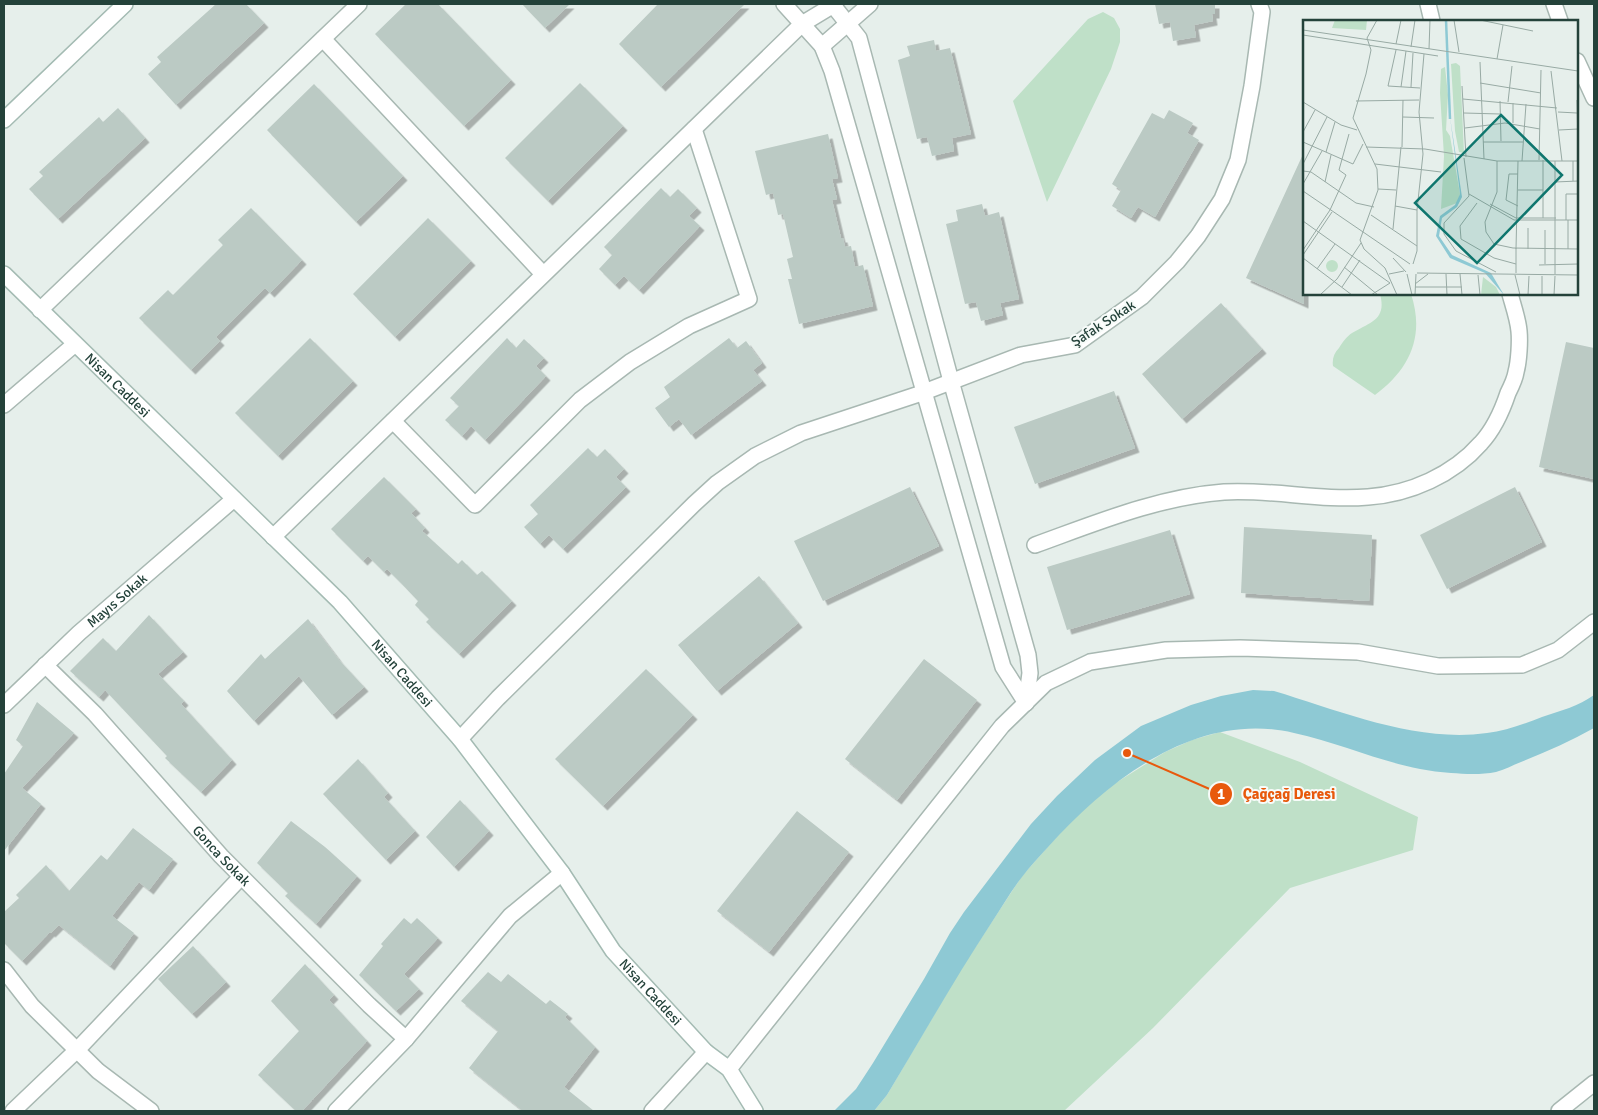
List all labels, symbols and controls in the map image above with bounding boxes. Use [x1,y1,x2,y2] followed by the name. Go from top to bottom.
[1303,20,1578,295] inset map
[1068,296,1139,350] street label: Şafak Sokak
[81,350,154,421] street label: Nisan Caddesi
[84,570,151,631] street label: Mayıs Sokak
[368,636,436,711] street label: Nisan Caddesi
[1208,779,1346,809] callout: Çağçağ Deresi
[1217,785,1225,803] text: 1
[1243,785,1335,803] text: Çağçağ Deresi
[189,822,254,890] street label: Gonca Sokak
[616,955,685,1029] street label: Nisan Caddesi

